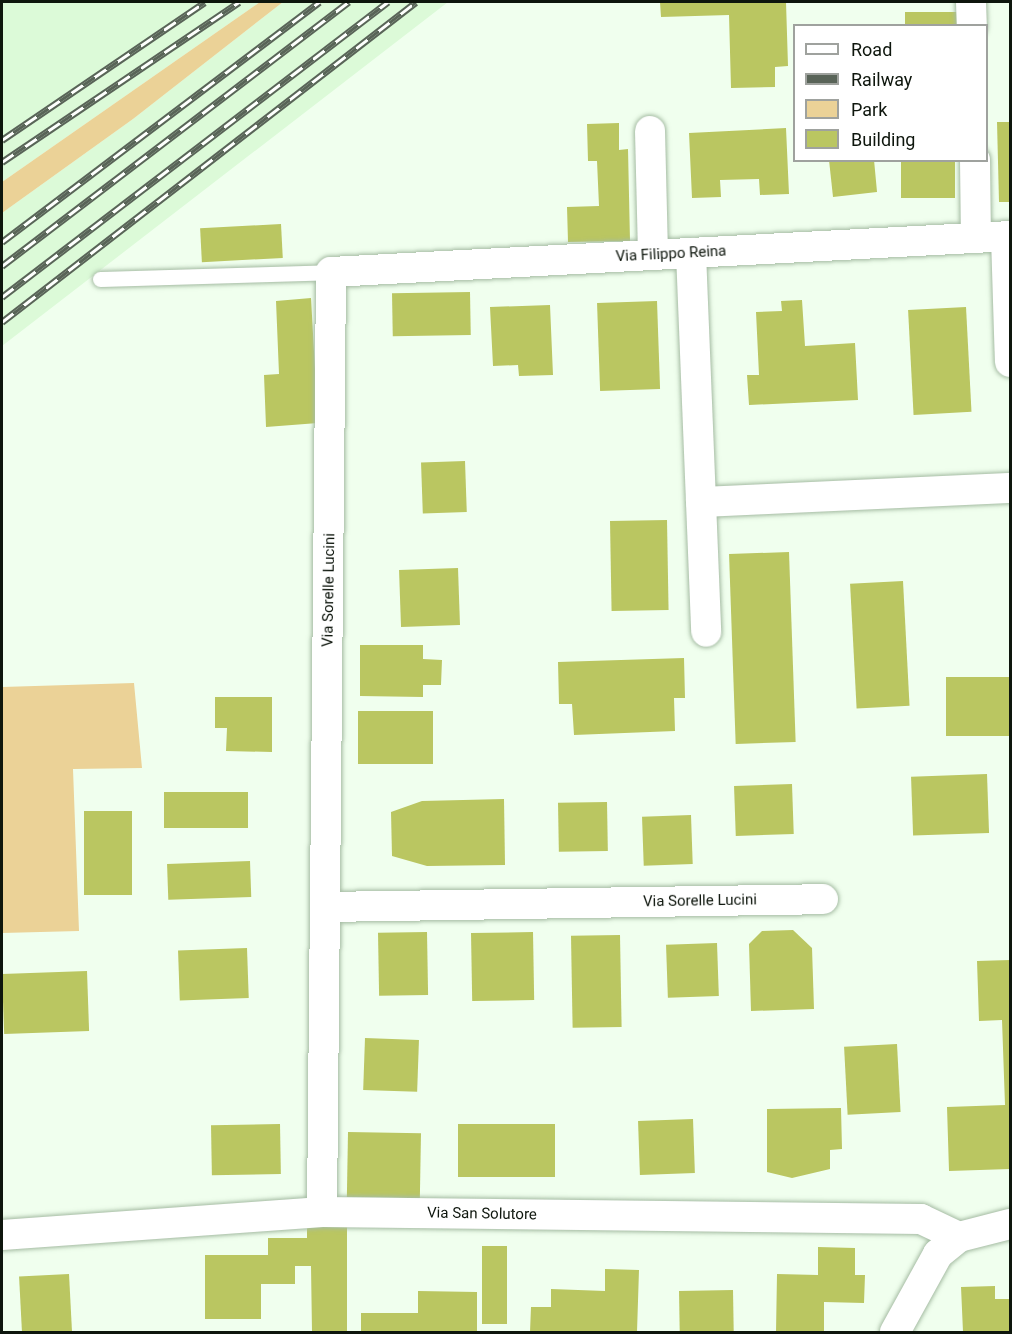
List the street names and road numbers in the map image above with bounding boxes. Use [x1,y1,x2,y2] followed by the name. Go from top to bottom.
[615,242,727,266] street label: Via Filippo Reina
[319,533,339,647] street label: Via Sorelle Lucini
[643,891,757,911] street label: Via Sorelle Lucini
[427,1204,537,1224] street label: Via San Solutore

